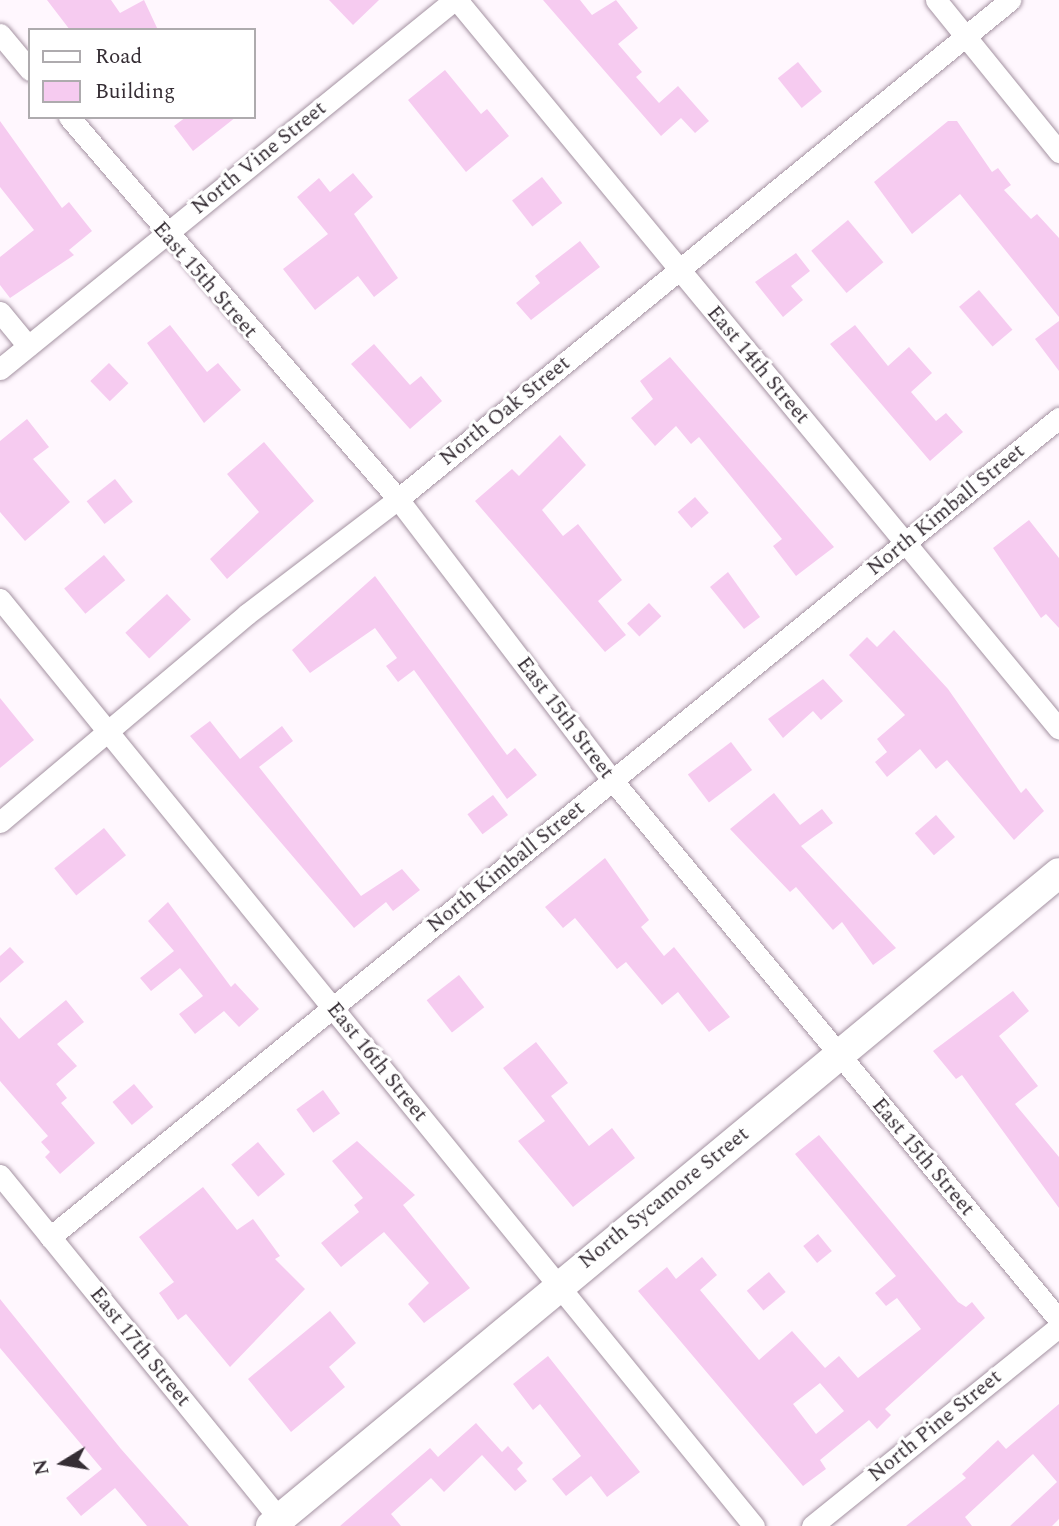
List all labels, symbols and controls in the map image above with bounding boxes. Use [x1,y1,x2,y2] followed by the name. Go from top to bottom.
[28,28,256,119] legend
[95,41,142,73] text: Road
[95,76,175,108] text: Building
[186,96,332,220] street label: North Vine Street
[147,216,263,344] street label: East 15th Street
[701,301,815,429] street label: East 14th Street
[435,351,575,471] street label: North Oak Street
[862,439,1030,581] street label: North Kimball Street
[511,652,619,784] street label: East 15th Street
[422,796,590,938] street label: North Kimball Street
[321,997,433,1127] street label: East 16th Street
[866,1093,980,1221] street label: East 15th Street
[574,1122,754,1274] street label: North Sycamore Street
[84,1282,196,1412] street label: East 17th Street
[863,1365,1007,1487] street label: North Pine Street
[28,1428,98,1498] north arrow
[26,1457,58,1477] text: N

